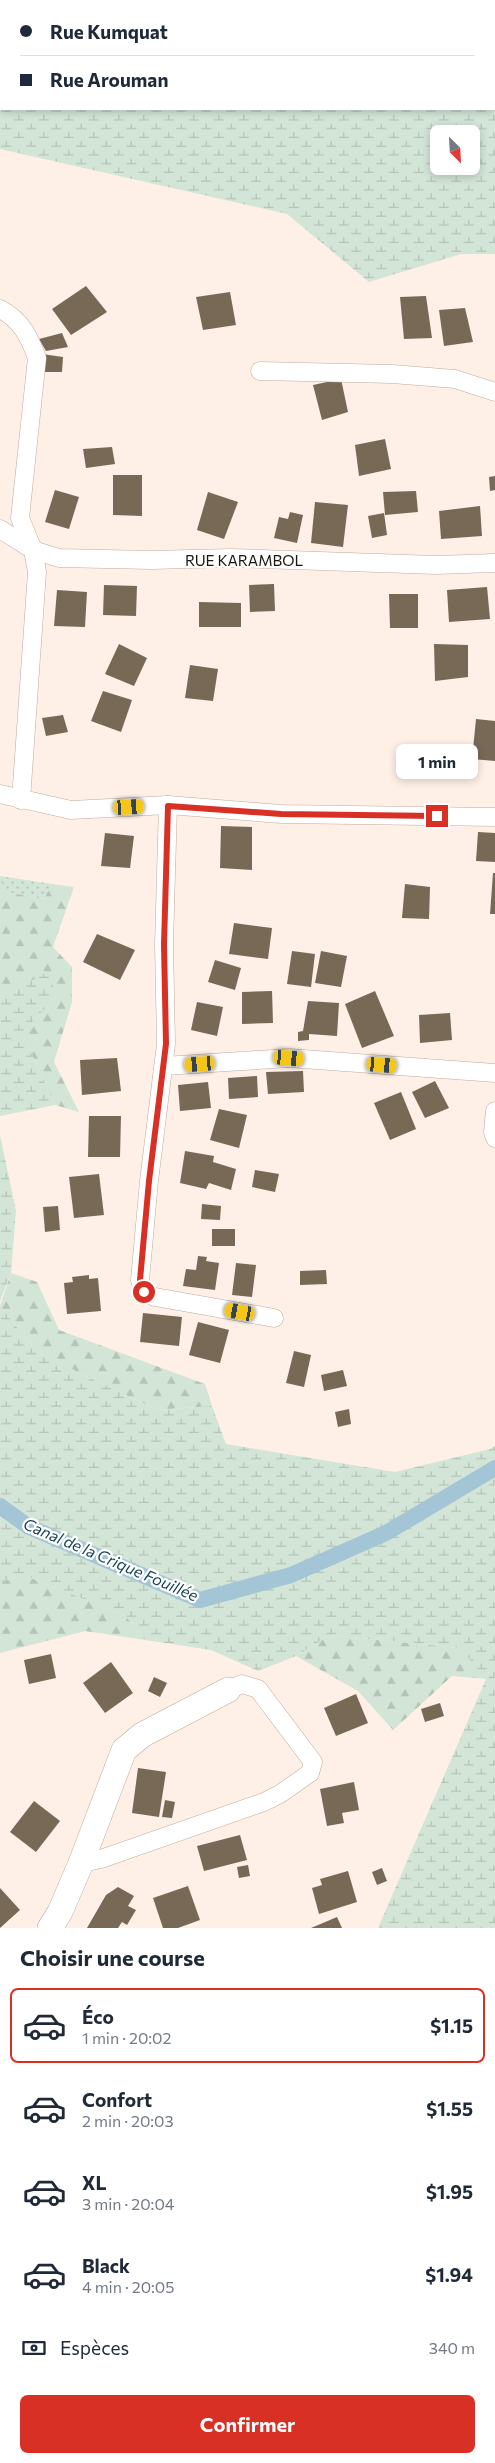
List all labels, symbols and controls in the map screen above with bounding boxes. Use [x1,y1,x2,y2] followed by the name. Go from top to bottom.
[50,20,168,43] text: Rue Kumquat
[50,68,168,91] text: Rue Arouman
[430,125,480,175] north arrow
[430,125,480,175] map controls
[185,551,304,569] street label: RUE KARAMBOL
[396,744,478,778] callout: 1 min
[418,752,456,771] text: 1 min
[113,799,144,815] car
[426,805,448,827] route end
[273,1049,304,1067] car
[184,1055,215,1073] car
[366,1056,397,1074] car
[133,1281,155,1303] route start
[223,1302,256,1322] car
[21,1514,202,1605] water label: Canal de la Crique Fouillée
[20,1944,205,1971] text: Choisir une course
[22,2003,67,2048] icon: car
[82,2005,114,2028] text: Éco
[430,2014,473,2037] text: $1.15
[82,2028,171,2047] text: 1 min · 20:02
[22,2086,67,2131] icon: car
[82,2088,152,2111] text: Confort
[426,2097,473,2120] text: $1.55
[82,2111,174,2130] text: 2 min · 20:03
[22,2169,67,2214] icon: car
[82,2171,107,2194] text: XL
[426,2180,473,2203] text: $1.95
[82,2194,174,2213] text: 3 min · 20:04
[22,2252,67,2297] icon: car
[82,2254,130,2277] text: Black
[425,2263,473,2286] text: $1.94
[82,2277,174,2296] text: 4 min · 20:05
[20,2334,48,2362] icon: cash
[60,2336,129,2359] text: Espèces
[429,2338,475,2357] text: 340 m
[20,2395,475,2453] button: Confirmer

